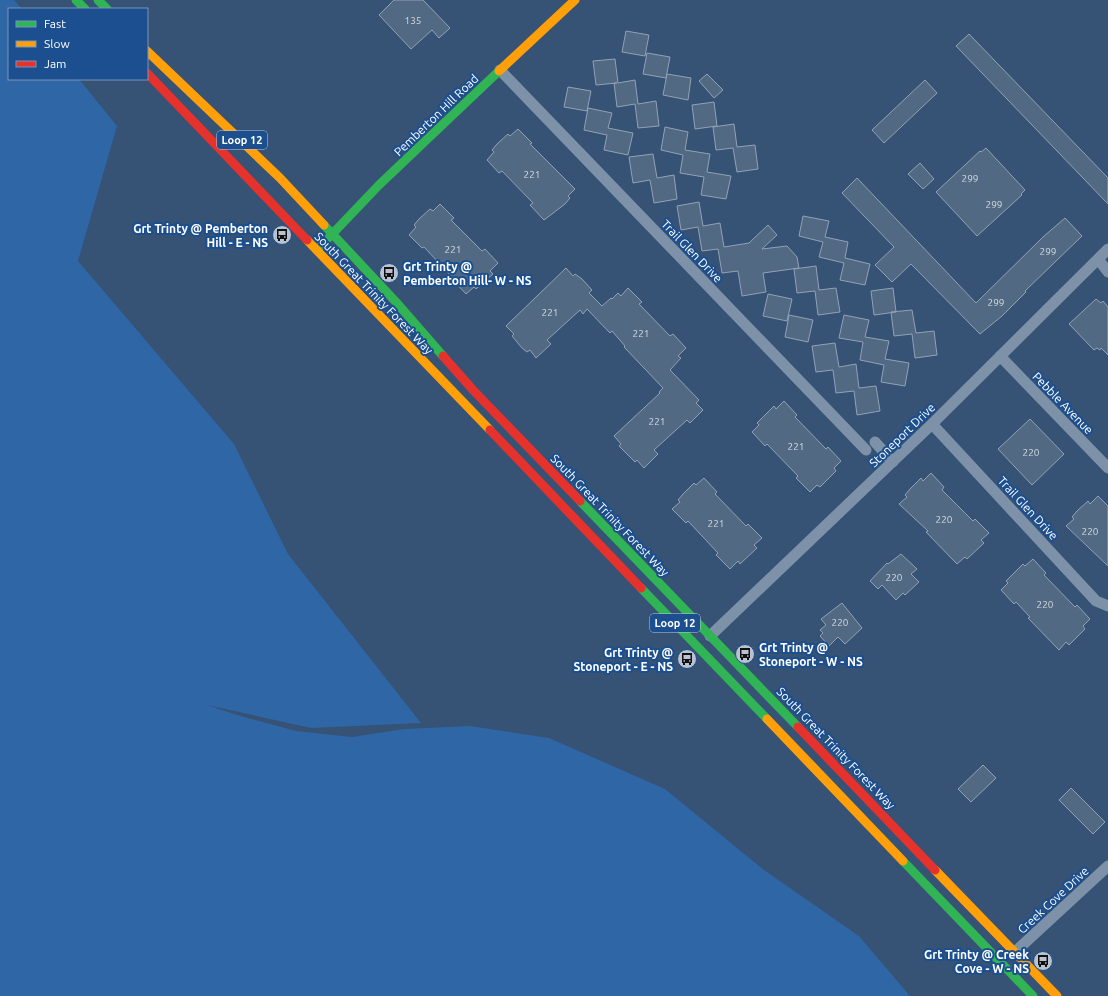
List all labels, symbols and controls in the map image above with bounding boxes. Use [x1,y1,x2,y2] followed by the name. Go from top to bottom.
[8,8,148,80] legend
[405,15,421,26] house number: 135
[44,17,66,30] text: Fast
[44,37,70,50] text: Slow
[44,57,66,70] text: Jam
[391,72,481,158] street label: Pemberton Hill Road
[217,131,267,149] road number: Loop 12
[524,169,540,180] house number: 221
[962,173,978,184] house number: 299
[986,199,1002,210] house number: 299
[659,217,725,285] street label: Trail Glen Drive
[133,222,268,249] place label: Grt Trinty @ Pemberton Hill - E - NS
[271,224,293,246] bus stop icon: Grt Trinty @ Pemberton Hill - E - NS
[312,230,436,357] street label: South Great Trinity Forest Way
[445,244,461,255] house number: 221
[1040,246,1056,257] house number: 299
[403,260,532,287] place label: Grt Trinty @ Pemberton Hill- W - NS
[378,262,400,284] bus stop icon: Grt Trinty @ Pemberton Hill- W - NS
[988,297,1004,308] house number: 299
[542,307,558,318] house number: 221
[633,328,649,339] house number: 221
[1030,370,1096,436] street label: Pebble Avenue
[867,400,937,470] street label: Stoneport Drive
[649,416,665,427] house number: 221
[788,441,804,452] house number: 221
[1023,447,1040,458] house number: 220
[548,452,672,579] street label: South Great Trinity Forest Way
[995,474,1061,542] street label: Trail Glen Drive
[936,514,953,525] house number: 220
[708,518,724,529] house number: 221
[1082,526,1099,537] house number: 220
[886,572,903,583] house number: 220
[1037,599,1054,610] house number: 220
[650,614,700,632] road number: Loop 12
[832,617,849,628] house number: 220
[759,641,863,668] place label: Grt Trinty @ Stoneport - W - NS
[734,643,756,665] bus stop icon: Grt Trinty @ Stoneport - W - NS
[573,646,673,673] place label: Grt Trinty @ Stoneport - E - NS
[676,648,698,670] bus stop icon: Grt Trinty @ Stoneport - E - NS
[774,685,898,812] street label: South Great Trinity Forest Way
[1015,864,1091,936] street label: Creek Cove Drive
[924,948,1029,975] place label: Grt Trinty @ Creek Cove - W - NS
[1032,950,1054,972] bus stop icon: Grt Trinty @ Creek Cove - W - NS

